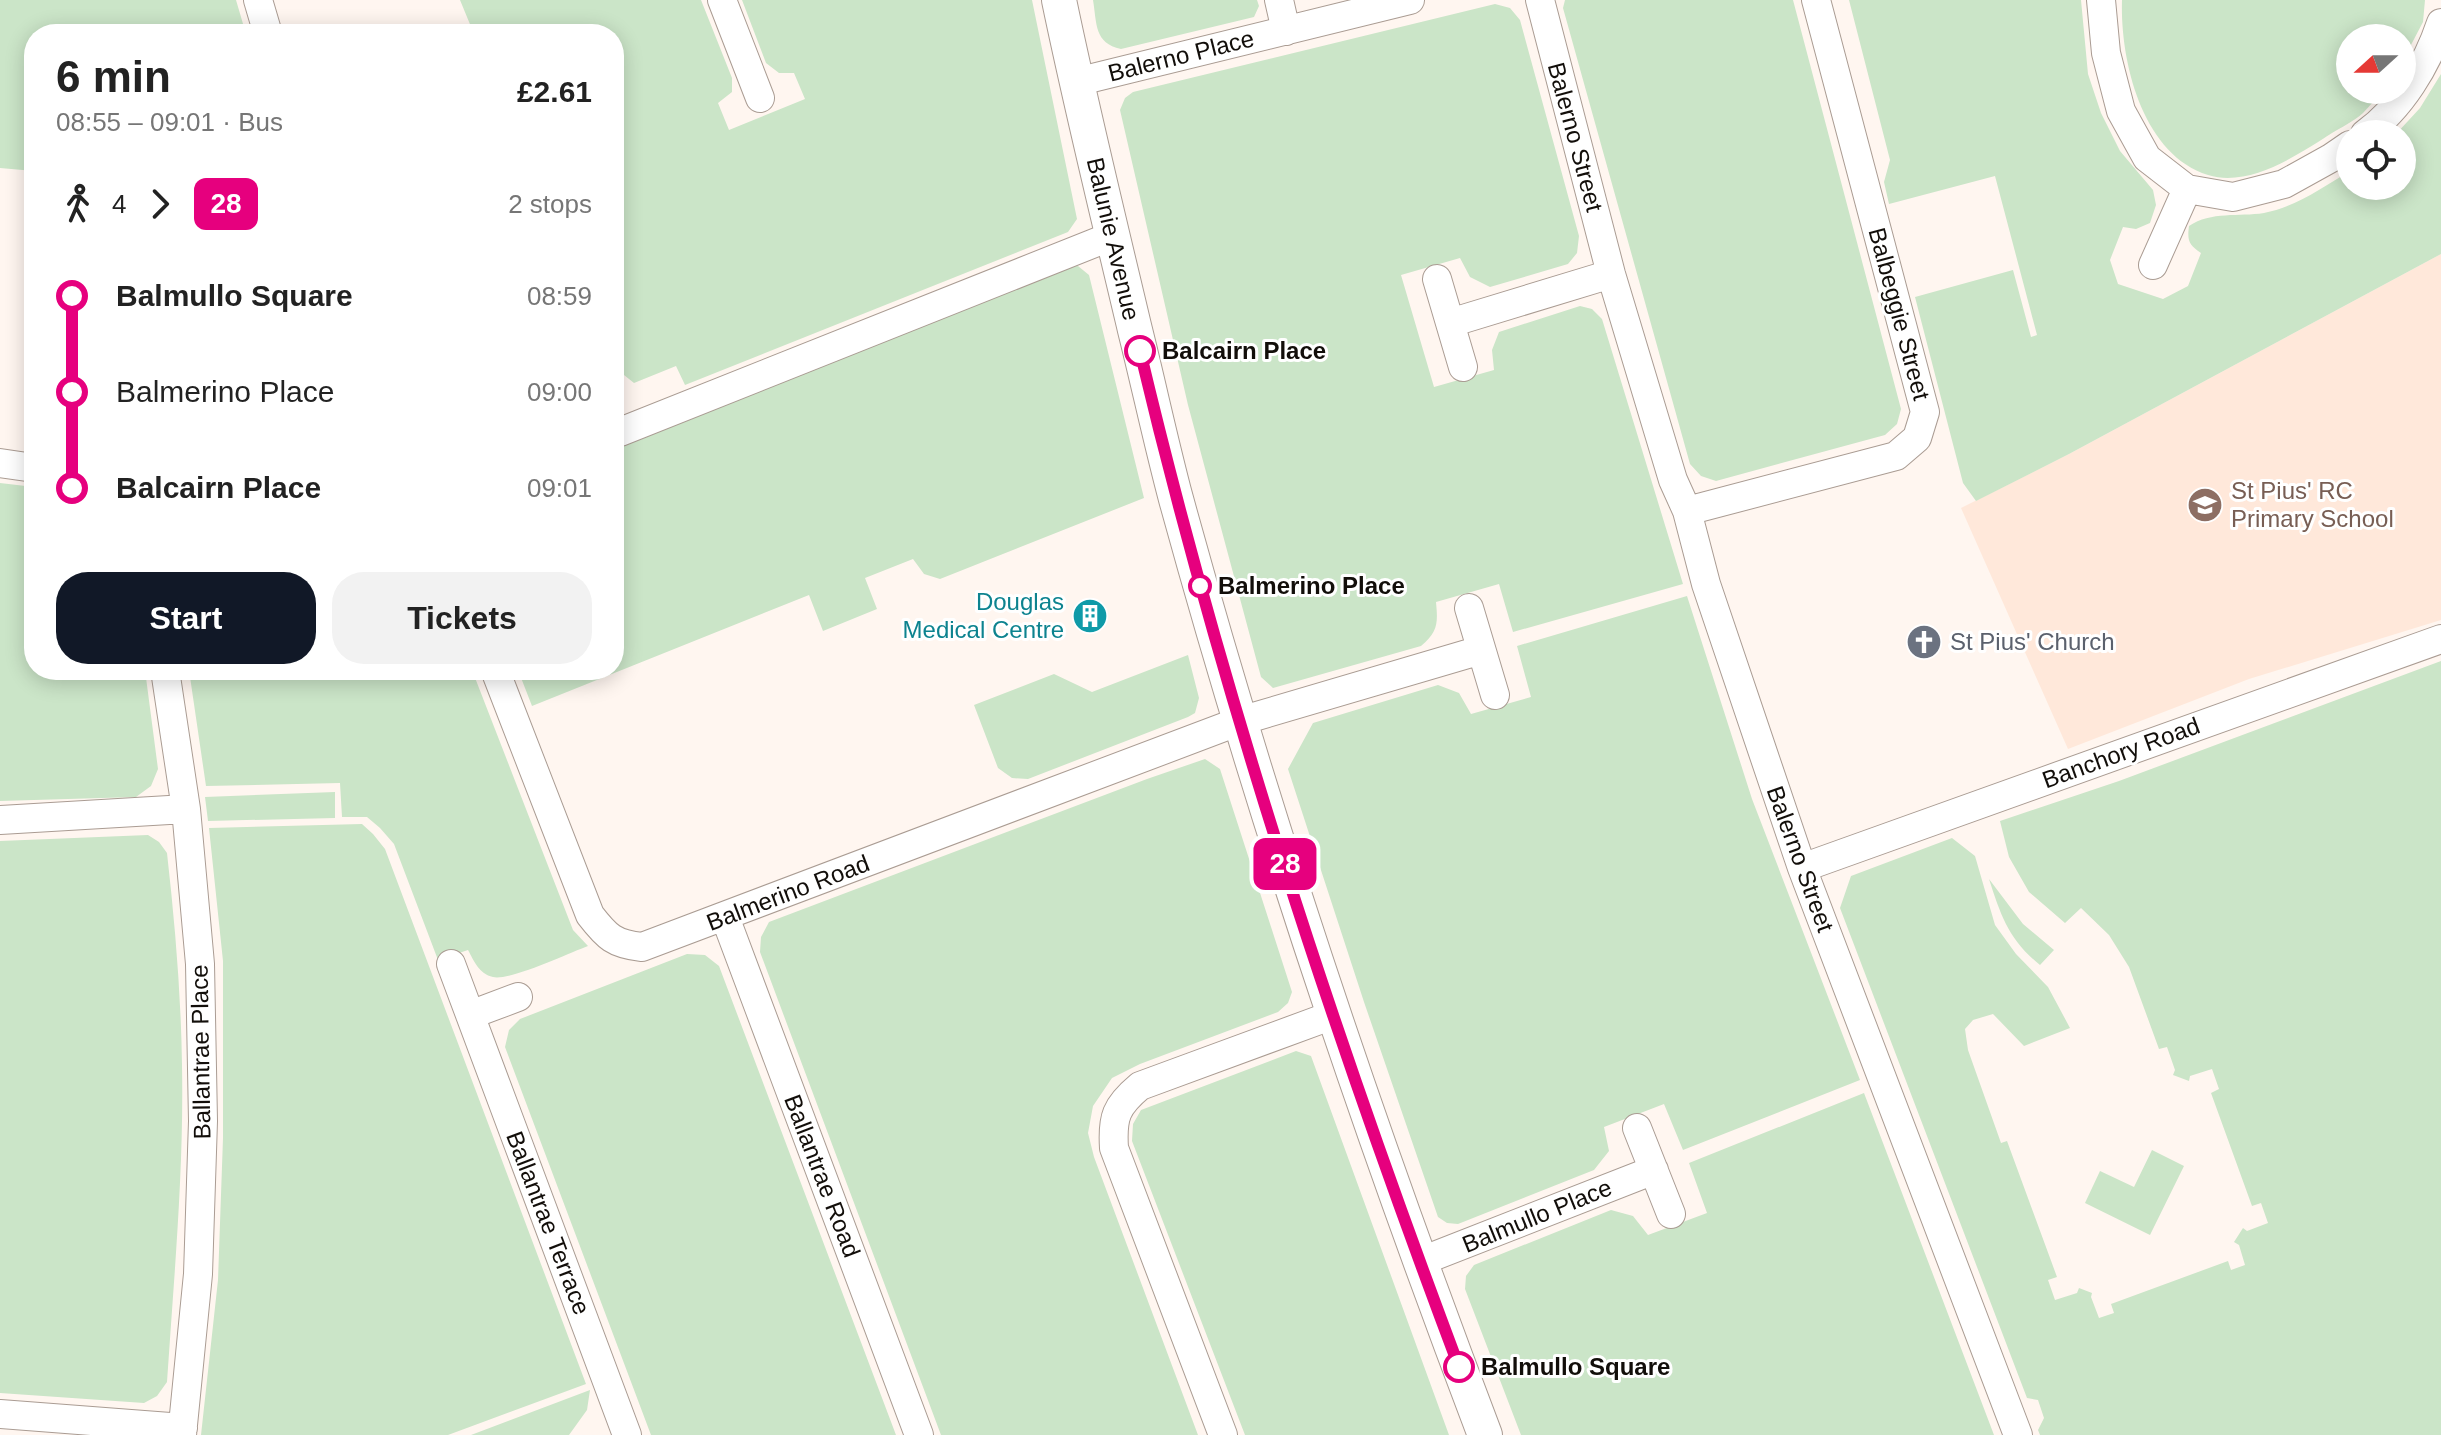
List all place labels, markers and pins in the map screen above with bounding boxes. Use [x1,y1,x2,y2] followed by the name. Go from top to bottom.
[1125,336,1155,366] marker: Balcairn Place
[1162,337,1326,364] place label: Balcairn Place
[2231,477,2394,532] place label: St Pius' RC Primary School
[2186,486,2224,524] school or university icon: St Pius' RC Primary School
[1218,572,1405,599] place label: Balmerino Place
[1189,575,1211,597] marker: Balmerino Place
[903,588,1064,643] place label: Douglas Medical Centre
[1071,597,1109,635] building icon: Douglas Medical Centre
[1905,623,1943,661] church icon: St Pius' Church
[1950,628,2115,655] place label: St Pius' Church
[1444,1352,1474,1382] marker: Balmullo Square
[1481,1353,1670,1380] place label: Balmullo Square

